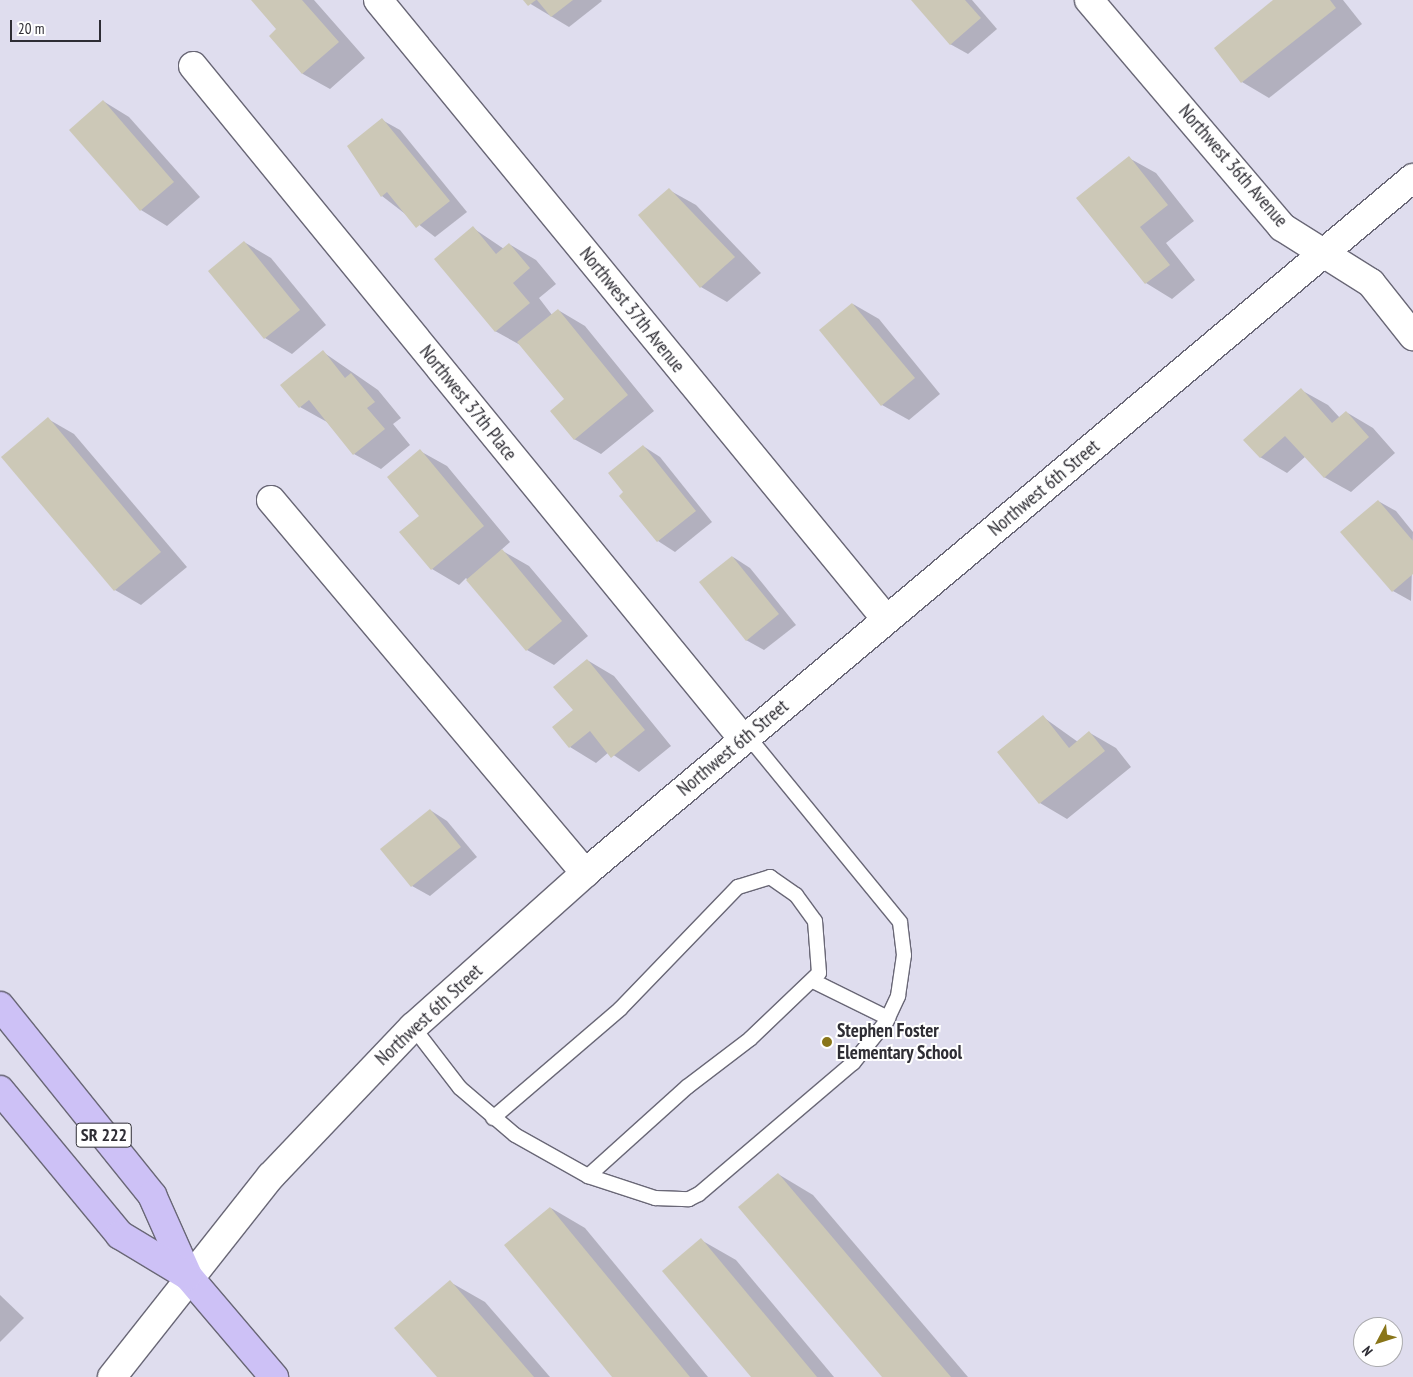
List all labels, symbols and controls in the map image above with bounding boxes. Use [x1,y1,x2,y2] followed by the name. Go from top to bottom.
[12,10,104,42] scale bar
[18,19,44,38] text: 20 m
[1174,100,1292,232] street label: Northwest 36th Avenue
[574,243,690,377] street label: Northwest 37th Avenue
[415,341,521,465] street label: Northwest 37th Place
[984,435,1104,541] street label: Northwest 6th Street
[673,695,793,801] street label: Northwest 6th Street
[371,960,487,1070] street label: Northwest 6th Street
[837,1020,963,1064] place label: Stephen Foster Elementary School
[821,1036,833,1048] marker: Stephen Foster Elementary School
[75,1120,133,1150] road number: SR 222
[1353,1317,1403,1367] north arrow
[1358,1342,1377,1360] text: N

